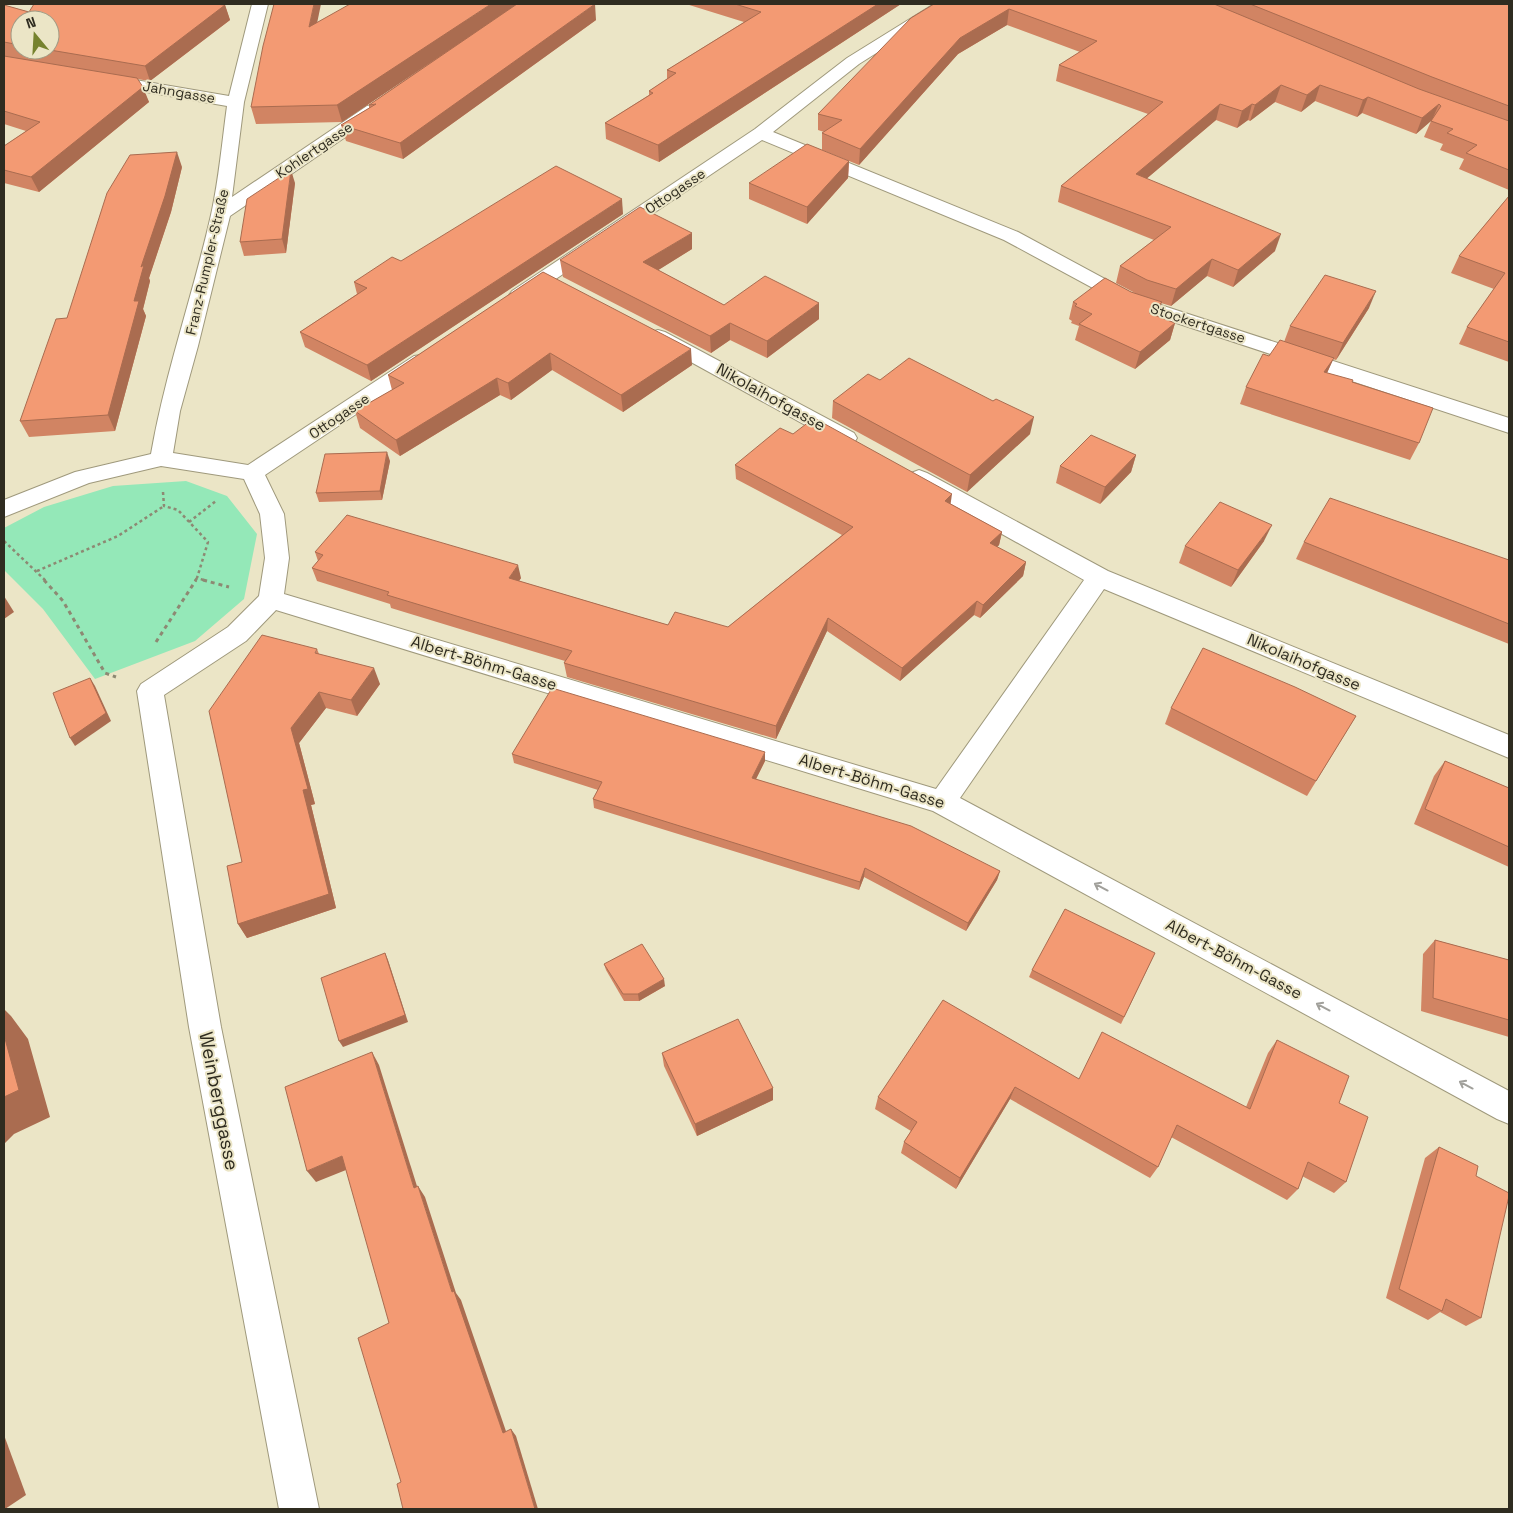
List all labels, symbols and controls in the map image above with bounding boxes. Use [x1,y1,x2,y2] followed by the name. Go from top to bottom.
[10,10,60,60] north arrow
[24,13,38,33] text: N
[141,77,217,107] street label: Jahngasse
[272,118,356,182] street label: Kohlertgasse
[641,164,709,218] street label: Ottogasse
[181,187,233,337] street label: Franz-Rumpler-Straße
[1148,299,1248,347] street label: Stockertgasse
[713,358,829,436] street label: Nikolaihofgasse
[305,389,373,443] street label: Ottogasse
[1244,629,1364,695] street label: Nikolaihofgasse
[408,631,560,695] street label: Albert-Böhm-Gasse
[796,749,948,813] street label: Albert-Böhm-Gasse
[1093,882,1108,892] one-way arrow
[1162,914,1306,1004] street label: Albert-Böhm-Gasse
[1317,1002,1331,1012] one-way arrow
[193,1030,245,1172] street label: Weinberggasse
[1460,1079,1474,1089] one-way arrow

